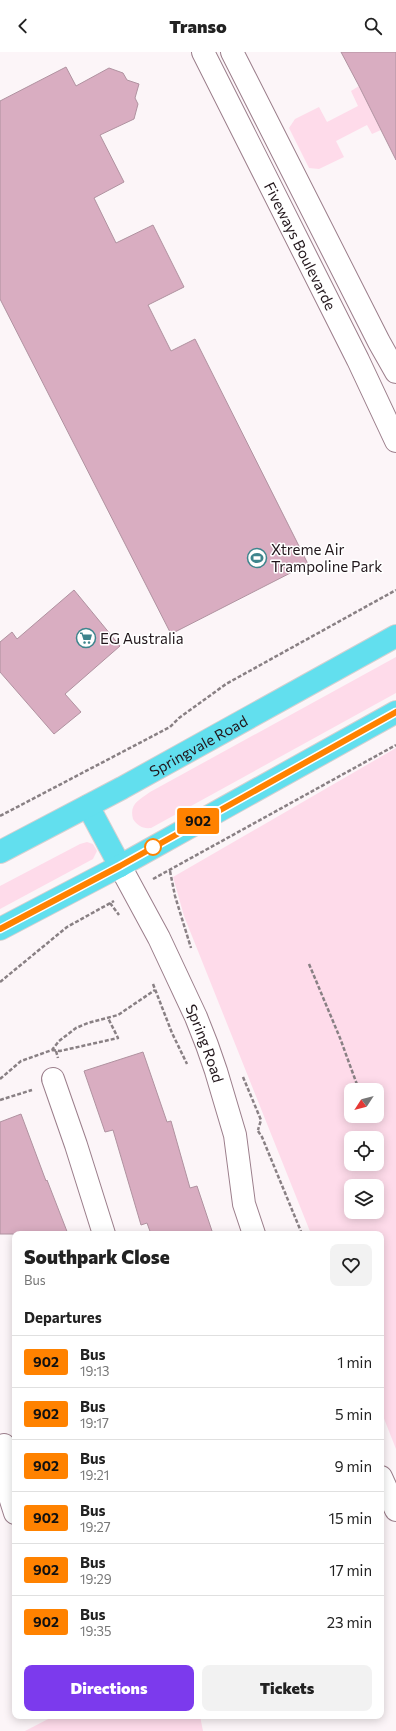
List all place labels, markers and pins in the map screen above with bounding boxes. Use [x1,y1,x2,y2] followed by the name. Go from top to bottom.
[271,540,382,575] place label: Xtreme Air Trampoline Park
[246,547,268,569] sports icon: Xtreme Air Trampoline Park
[75,627,97,649] supermarket icon: EG Australia
[100,629,183,647] place label: EG Australia
[144,838,162,856] unlabelled marker

